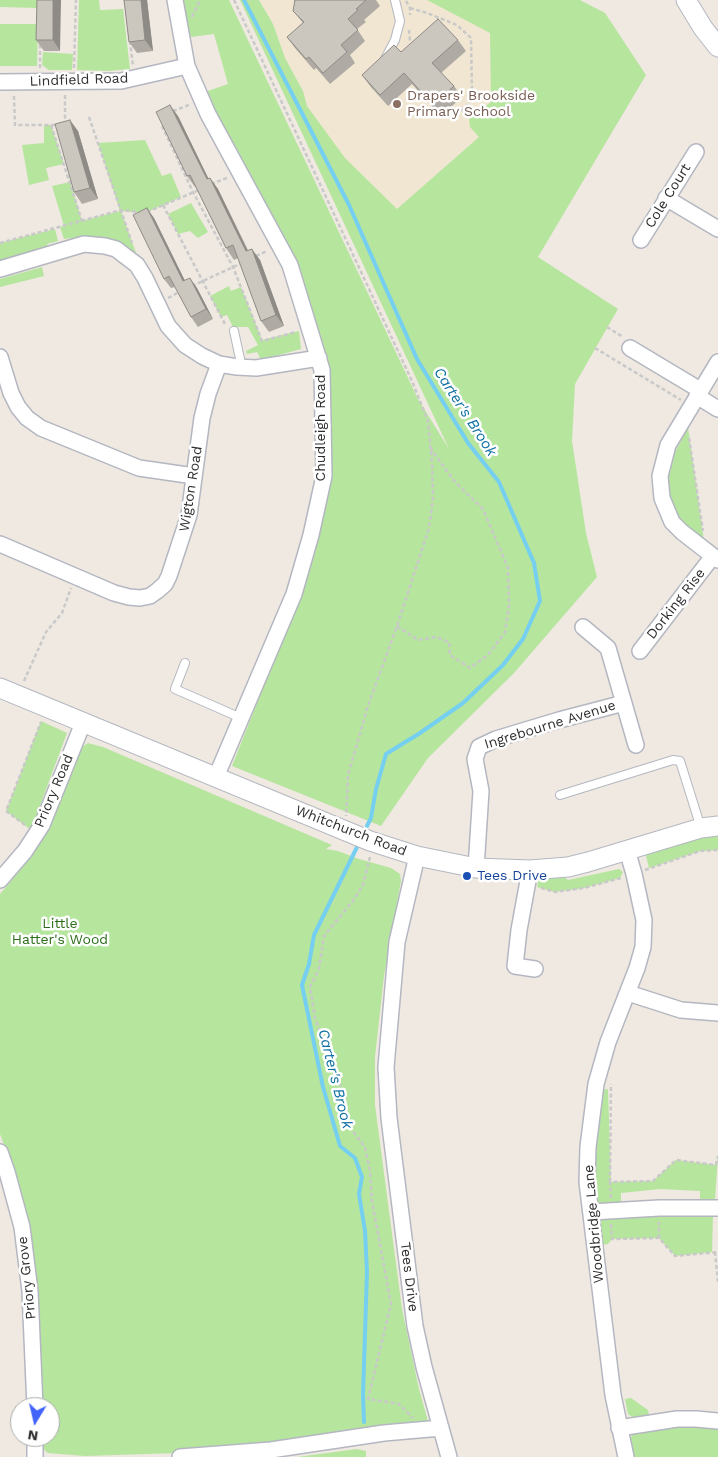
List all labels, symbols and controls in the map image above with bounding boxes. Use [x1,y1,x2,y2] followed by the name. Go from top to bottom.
[29,70,129,90] street label: Lindfield Road
[407,88,535,120] place label: Drapers' Brookside Primary School
[391,98,403,110] marker: Drapers' Brookside Primary School
[642,161,694,231] street label: Cole Court
[430,364,500,460] water label: Carter's Brook
[313,375,329,481] street label: Chudleigh Road
[176,445,206,533] street label: Wigton Road
[643,565,709,643] street label: Dorking Rise
[482,697,618,753] street label: Ingrebourne Avenue
[31,752,77,830] street label: Priory Road
[293,802,409,860] street label: Whitchurch Road
[477,868,547,884] place label: Tees Drive
[461,870,473,882] marker: Tees Drive
[12,916,108,949] park label: Little Hatter's Wood
[314,1027,356,1131] water label: Carter's Brook
[580,1164,608,1284] street label: Woodbridge Lane
[14,1236,40,1320] street label: Priory Grove
[396,1241,422,1313] street label: Tees Drive
[10,1397,60,1447] north arrow
[26,1427,39,1445] text: N

